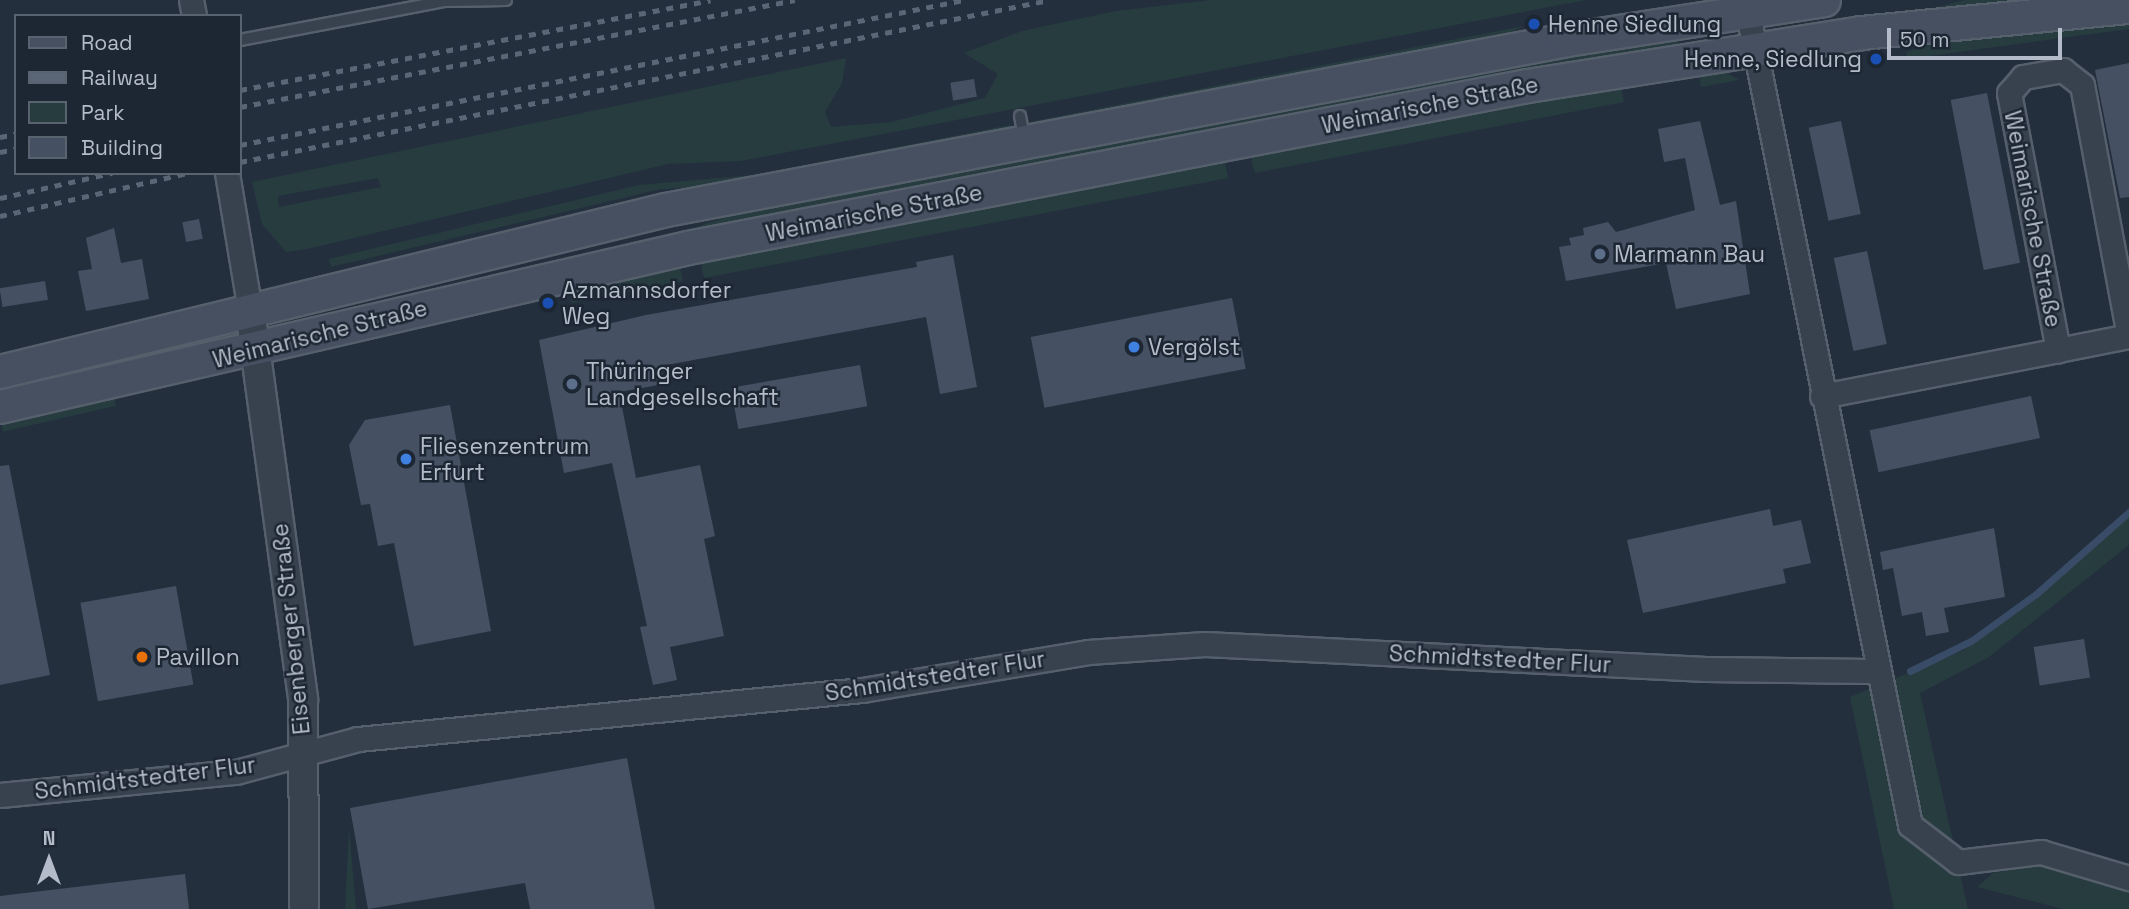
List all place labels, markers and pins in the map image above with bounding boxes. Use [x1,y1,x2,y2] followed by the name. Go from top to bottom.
[1548,10,1721,38] place label: Henne Siedlung
[1526,16,1542,32] marker: Henne Siedlung
[1683,45,1862,73] place label: Henne, Siedlung
[1868,51,1884,67] marker: Henne, Siedlung
[1614,240,1765,268] place label: Marmann Bau
[1592,246,1608,262] marker: Marmann Bau
[562,276,731,330] place label: Azmannsdorfer Weg
[540,295,556,311] marker: Azmannsdorfer Weg
[1148,333,1240,361] place label: Vergölst
[1126,339,1142,355] marker: Vergölst
[586,357,779,411] place label: Thüringer Landgesellschaft
[564,376,580,392] marker: Thüringer Landgesellschaft
[420,432,589,486] place label: Fliesenzentrum Erfurt
[398,451,414,467] marker: Fliesenzentrum Erfurt
[156,643,240,671] place label: Pavillon
[134,649,150,665] marker: Pavillon

